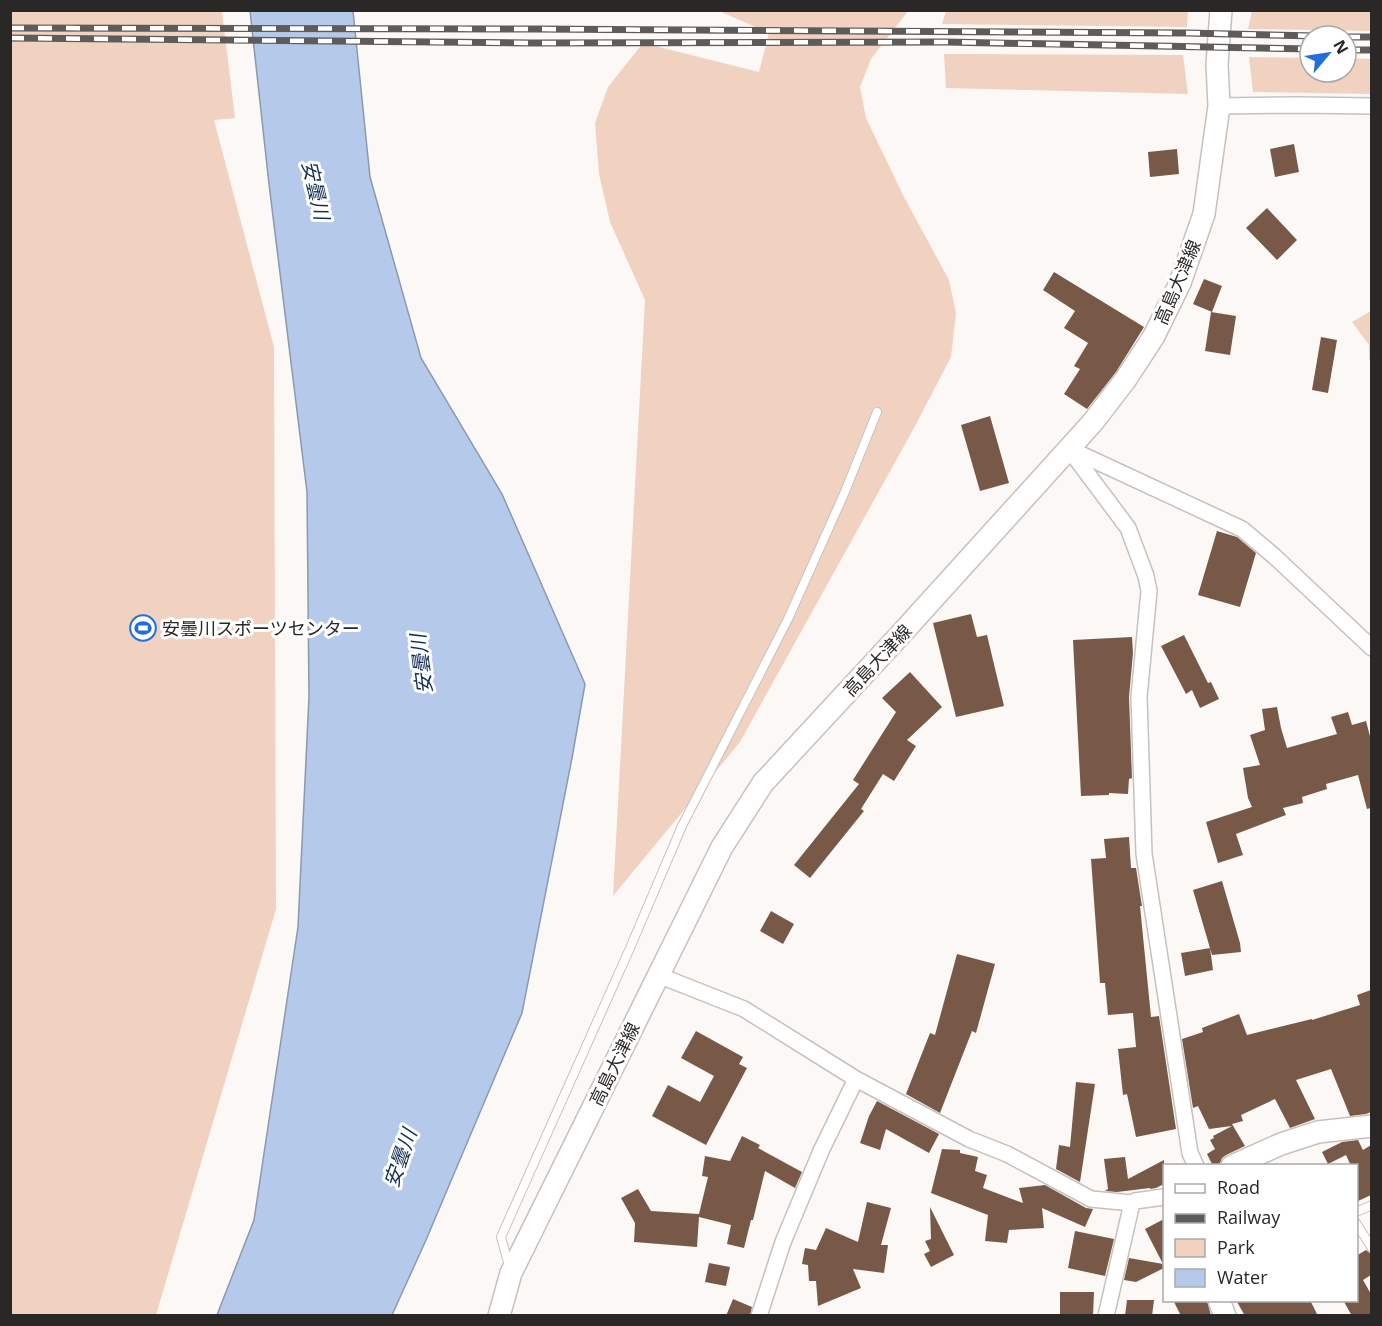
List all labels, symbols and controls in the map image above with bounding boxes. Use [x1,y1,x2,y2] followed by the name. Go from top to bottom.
[1298,24,1358,84] north arrow
[1328,36,1354,58] text: N
[296,158,336,224] water label: 安曇川
[1148,236,1206,328] street label: 高島大津線
[128,613,158,643] sports icon: 安曇川スポーツセンター
[162,616,360,640] place label: 安曇川スポーツセンター
[838,619,916,701] street label: 高島大津線
[404,631,438,695] water label: 安曇川
[583,1018,645,1110] street label: 高島大津線
[377,1123,423,1191] water label: 安曇川
[1163,1164,1358,1302] legend
[1217,1175,1260,1199] text: Road
[1217,1205,1281,1229] text: Railway
[1217,1235,1255,1259] text: Park
[1217,1265,1268,1289] text: Water

